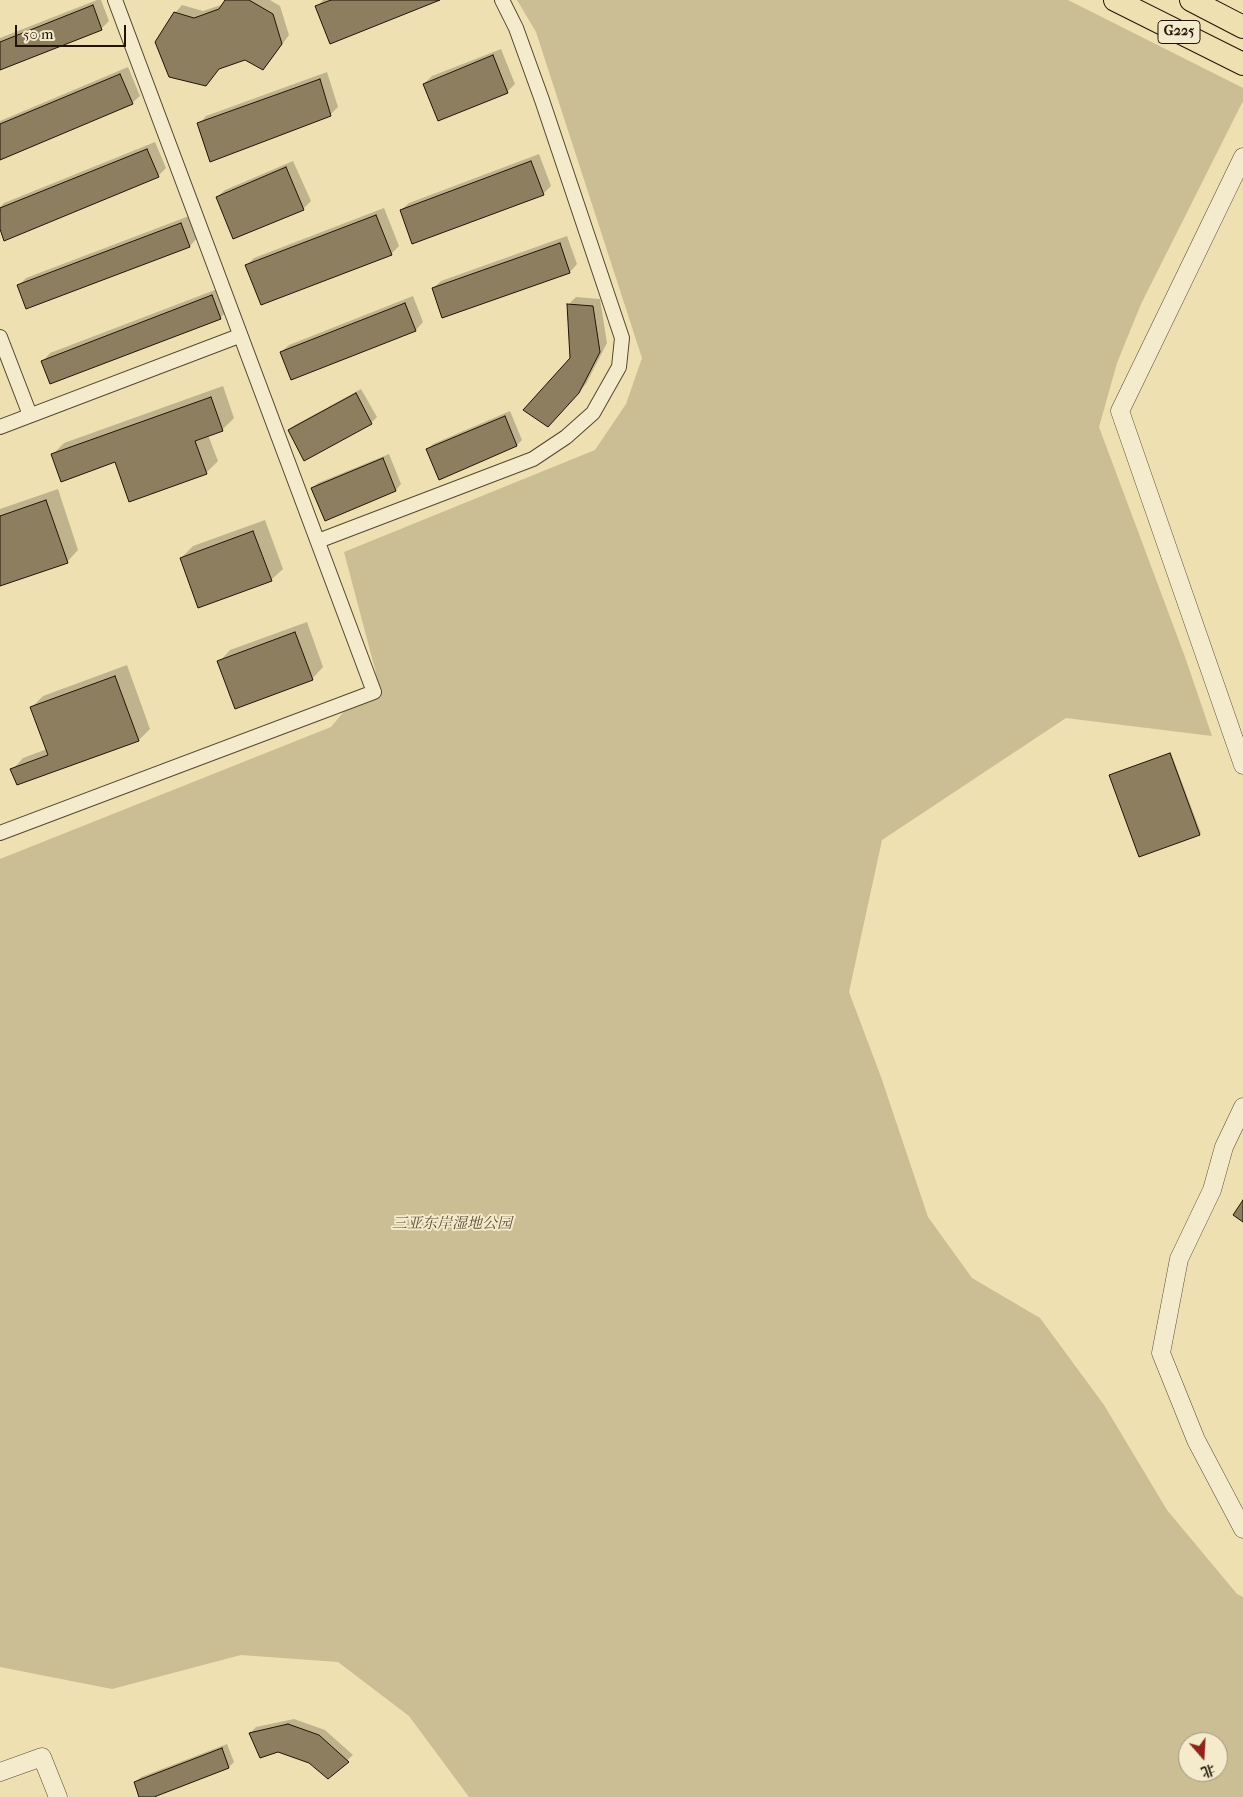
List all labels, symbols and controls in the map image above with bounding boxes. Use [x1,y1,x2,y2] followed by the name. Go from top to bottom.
[18,15,129,47] scale bar
[1158,21,1200,44] road number: G225
[23,25,53,43] text: 50 m
[392,1215,512,1233] park label: 三亚东岸湿地公园
[1178,1732,1228,1782] north arrow
[1198,1760,1217,1781] text: 北

